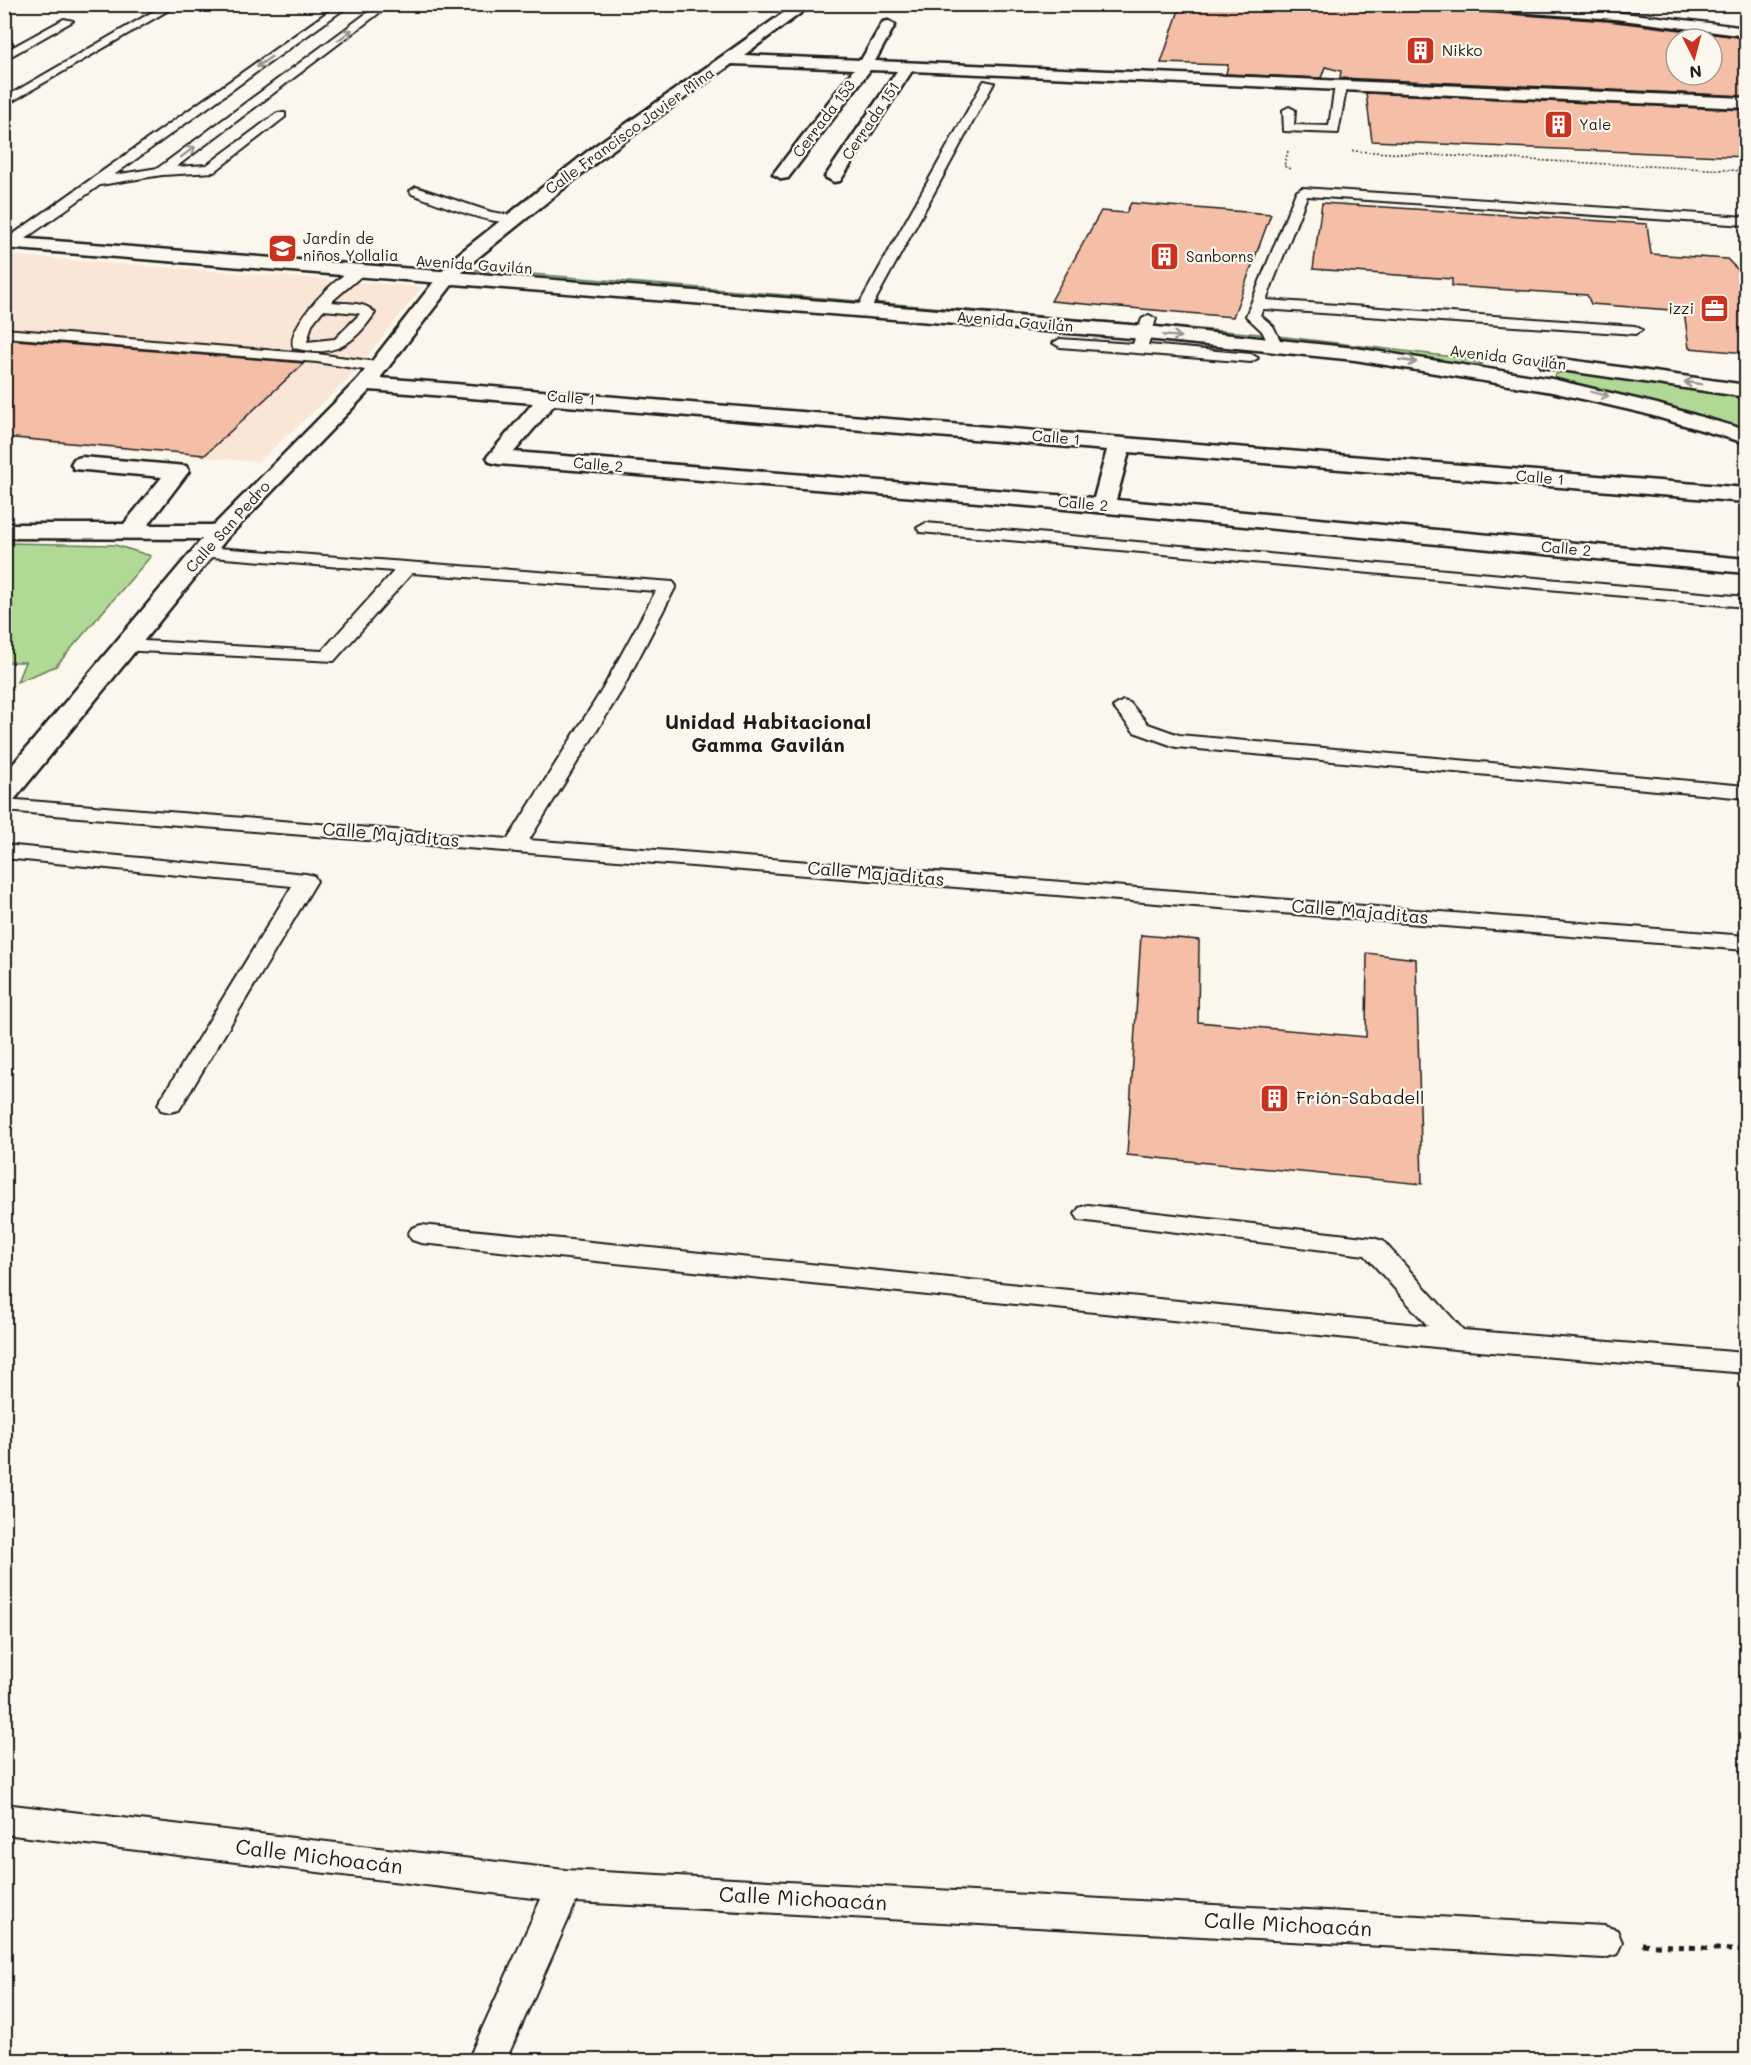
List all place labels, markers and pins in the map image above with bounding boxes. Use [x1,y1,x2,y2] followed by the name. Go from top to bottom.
[1405,35,1437,67] building icon: Nikko
[1442,40,1483,60] place label: Nikko
[1542,109,1574,141] building icon: Yale
[1579,114,1611,134] place label: Yale
[303,228,399,265] place label: Jardín de niños Yollalia
[266,232,298,264] school or university icon: Jardín de niños Yollalia
[1149,241,1181,273] building icon: Sanborns
[1186,246,1254,266] place label: Sanborns
[1699,293,1731,325] office icon: izzi
[1668,298,1694,318] place label: izzi
[1259,1082,1291,1114] building icon: Frión-Sabadell
[1296,1085,1424,1109] place label: Frión-Sabadell

